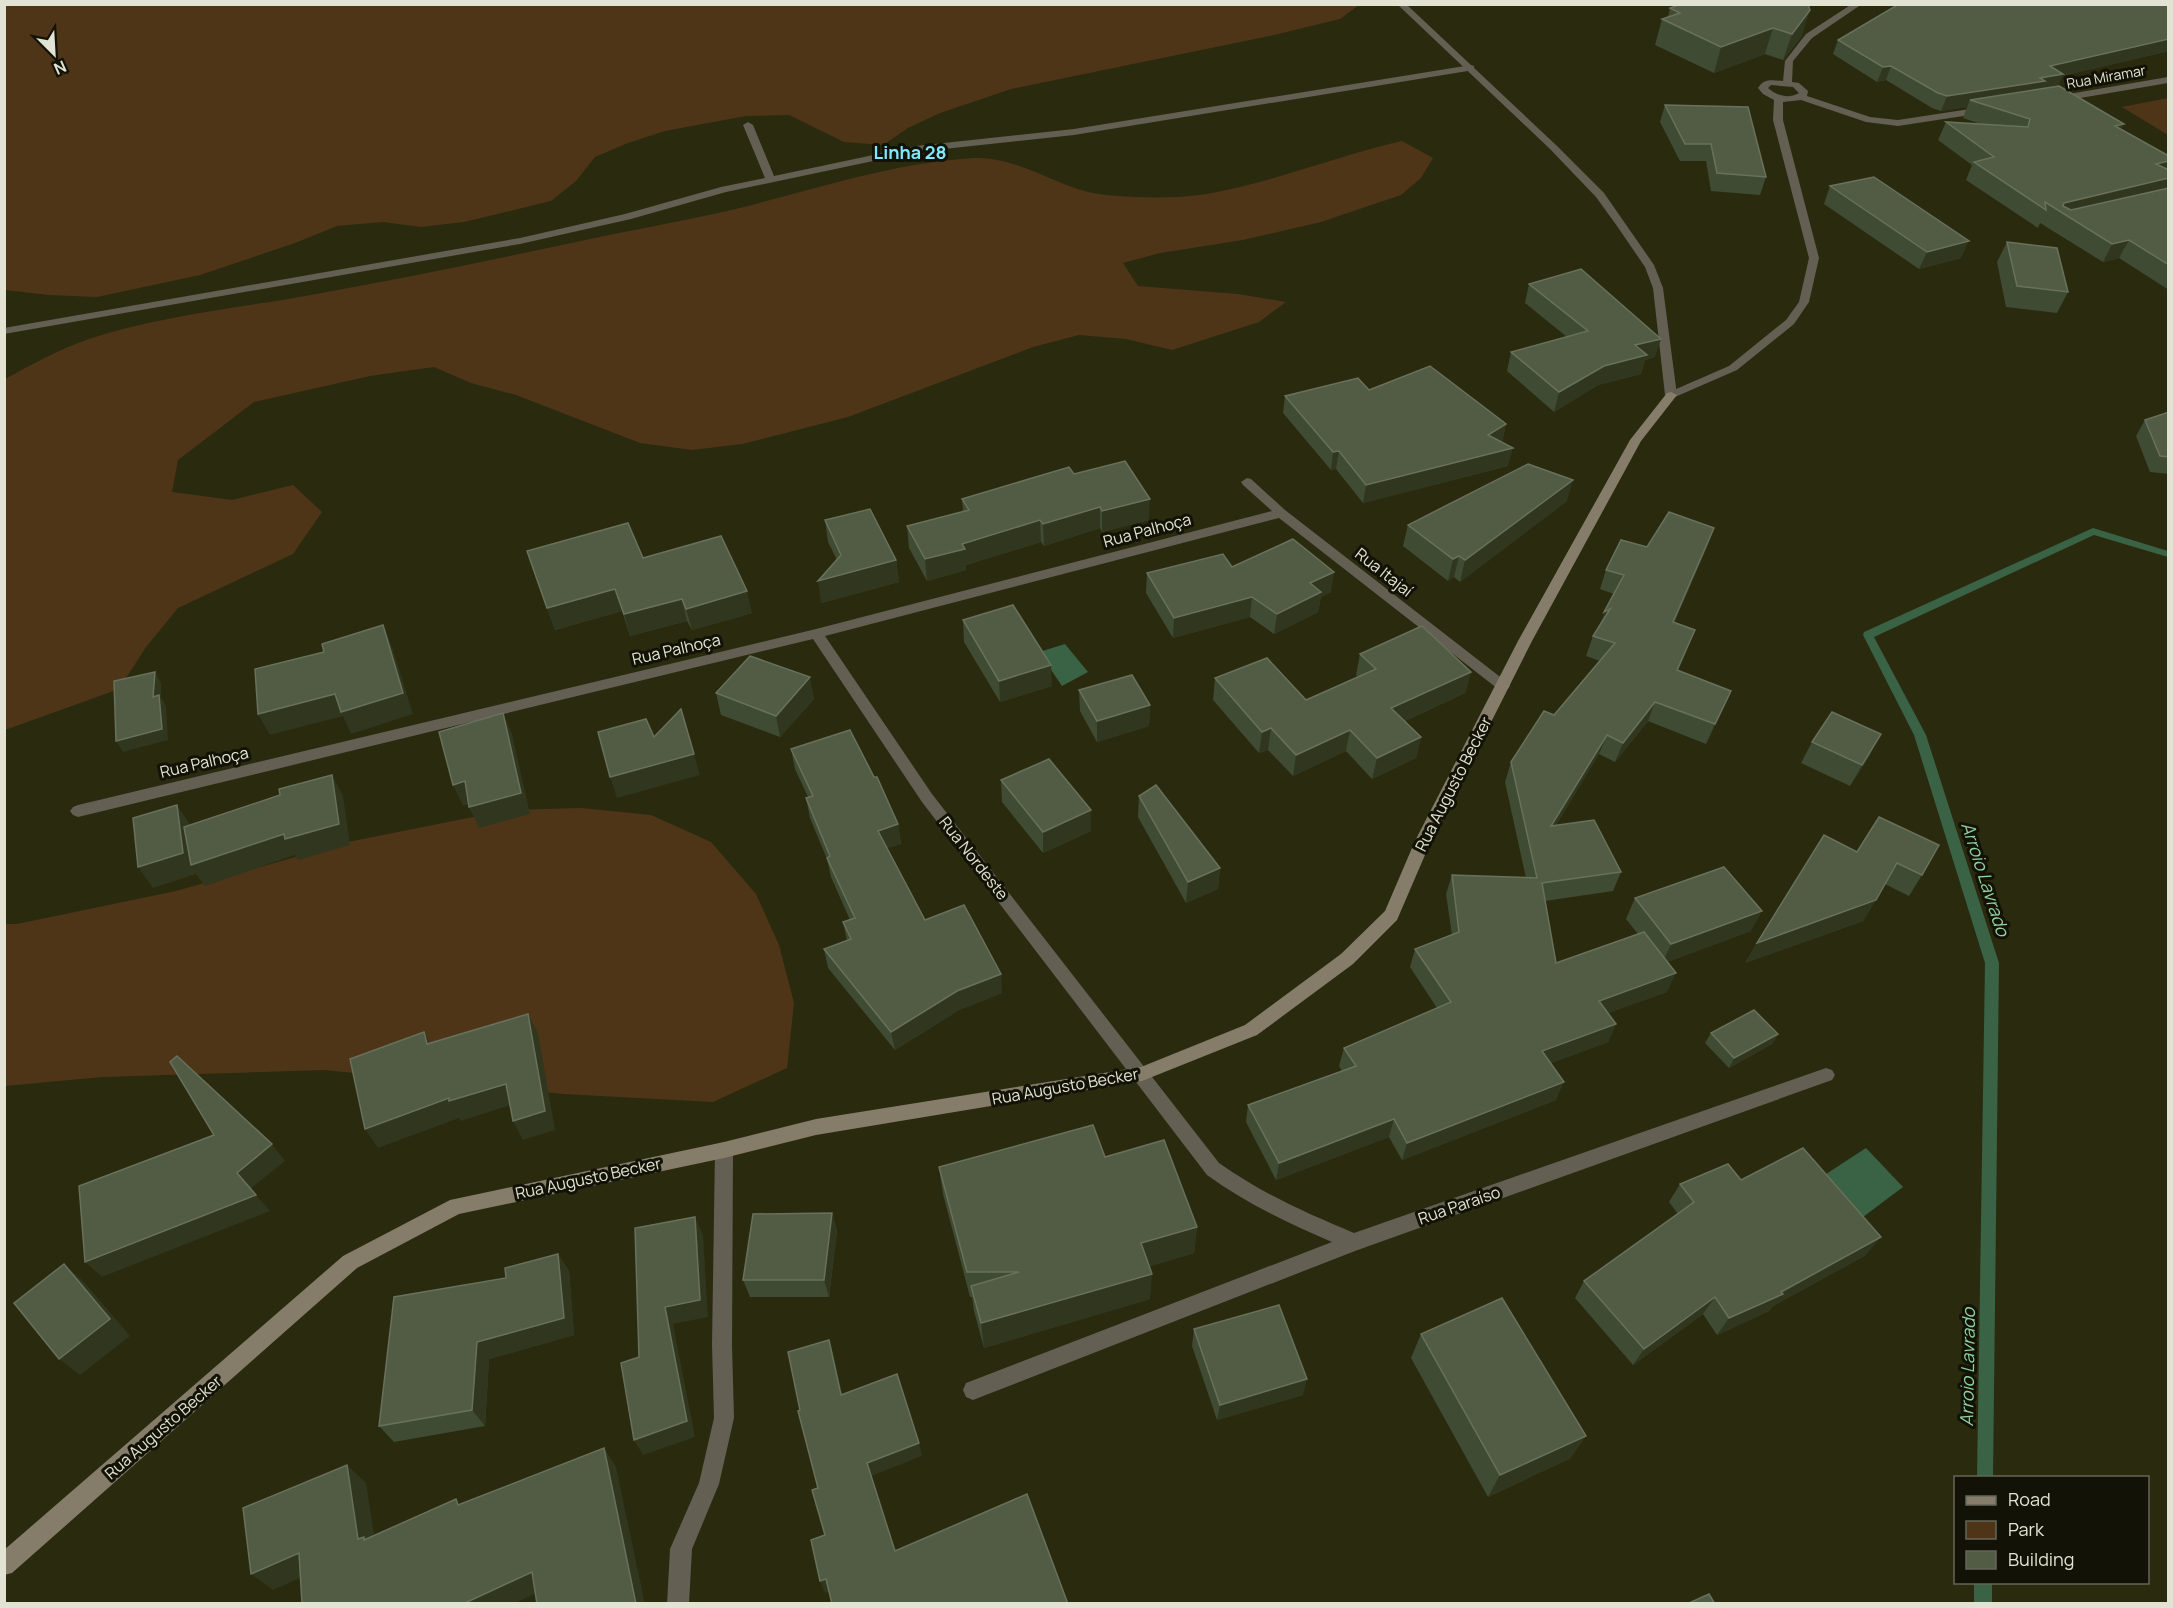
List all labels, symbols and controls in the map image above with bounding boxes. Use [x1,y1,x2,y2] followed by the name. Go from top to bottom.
[24,24,84,84] north arrow
[50,55,70,80] text: N
[2065,60,2147,93] street label: Rua Miramar
[874,140,946,164] district label: Linha 28
[1101,508,1193,552] street label: Rua Palhoça
[1351,543,1418,602] street label: Rua Itajaí
[630,628,722,670] street label: Rua Palhoça
[1410,713,1497,855] street label: Rua Augusto Becker
[158,741,250,783] street label: Rua Palhoça
[934,812,1014,904] street label: Rua Nordeste
[1956,819,2016,940] water label: Arroio Lavrado
[990,1062,1140,1110] street label: Rua Augusto Becker
[513,1152,663,1204] street label: Rua Augusto Becker
[1415,1181,1503,1229] street label: Rua Paraíso
[1954,1306,1980,1427] water label: Arroio Lavrado
[100,1370,226,1484] street label: Rua Augusto Becker
[1954,1476,2149,1584] legend
[2008,1487,2051,1511] text: Road
[2008,1517,2045,1541] text: Park
[2008,1547,2074,1571] text: Building

